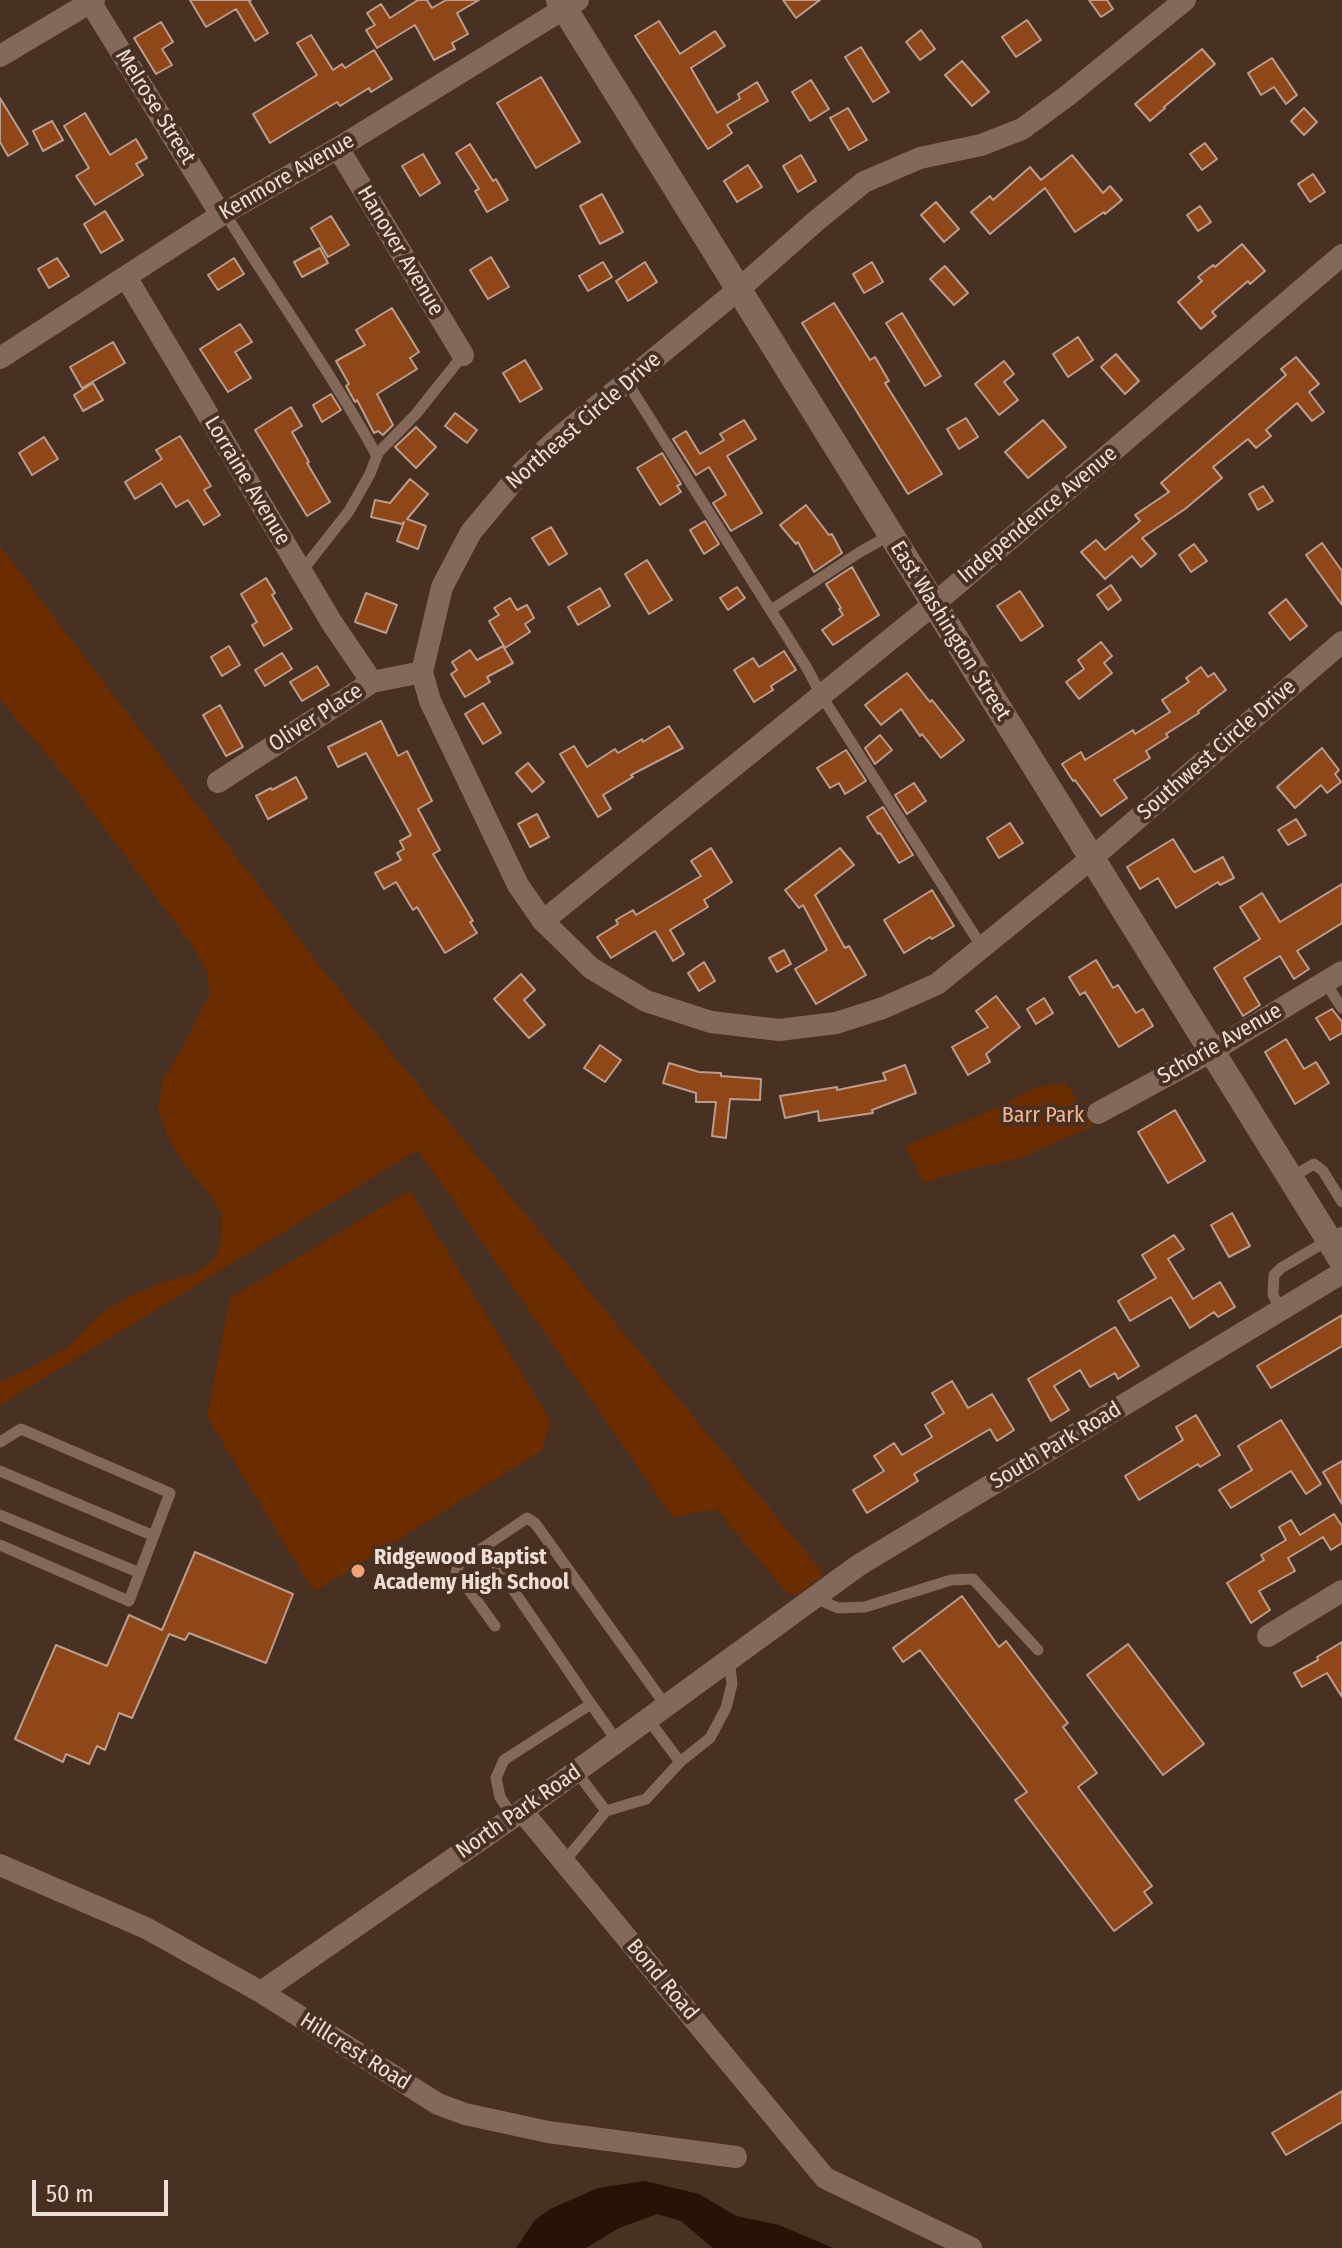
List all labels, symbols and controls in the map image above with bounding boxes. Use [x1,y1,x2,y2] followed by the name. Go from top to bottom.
[109,45,201,169] street label: Melrose Street
[215,128,359,226] street label: Kenmore Avenue
[351,181,449,321] street label: Hanover Avenue
[501,347,667,495] street label: Northeast Circle Drive
[198,412,296,550] street label: Lorraine Avenue
[953,441,1123,589] street label: Independence Avenue
[884,536,1016,726] street label: East Washington Street
[1132,674,1302,826] street label: Southwest Circle Drive
[264,678,368,758] street label: Oliver Place
[1153,998,1287,1090] street label: Schorie Avenue
[1002,1103,1084,1129] park label: Barr Park
[986,1397,1126,1495] street label: South Park Road
[374,1545,569,1596] place label: Ridgewood Baptist Academy High School
[349,1562,367,1580] marker: Ridgewood Baptist Academy High School
[451,1759,587,1865] street label: North Park Road
[620,1934,704,2026] street label: Bond Road
[295,2008,415,2096] street label: Hillcrest Road
[36,2164,172,2214] scale bar
[46,2180,94,2208] text: 50 m

